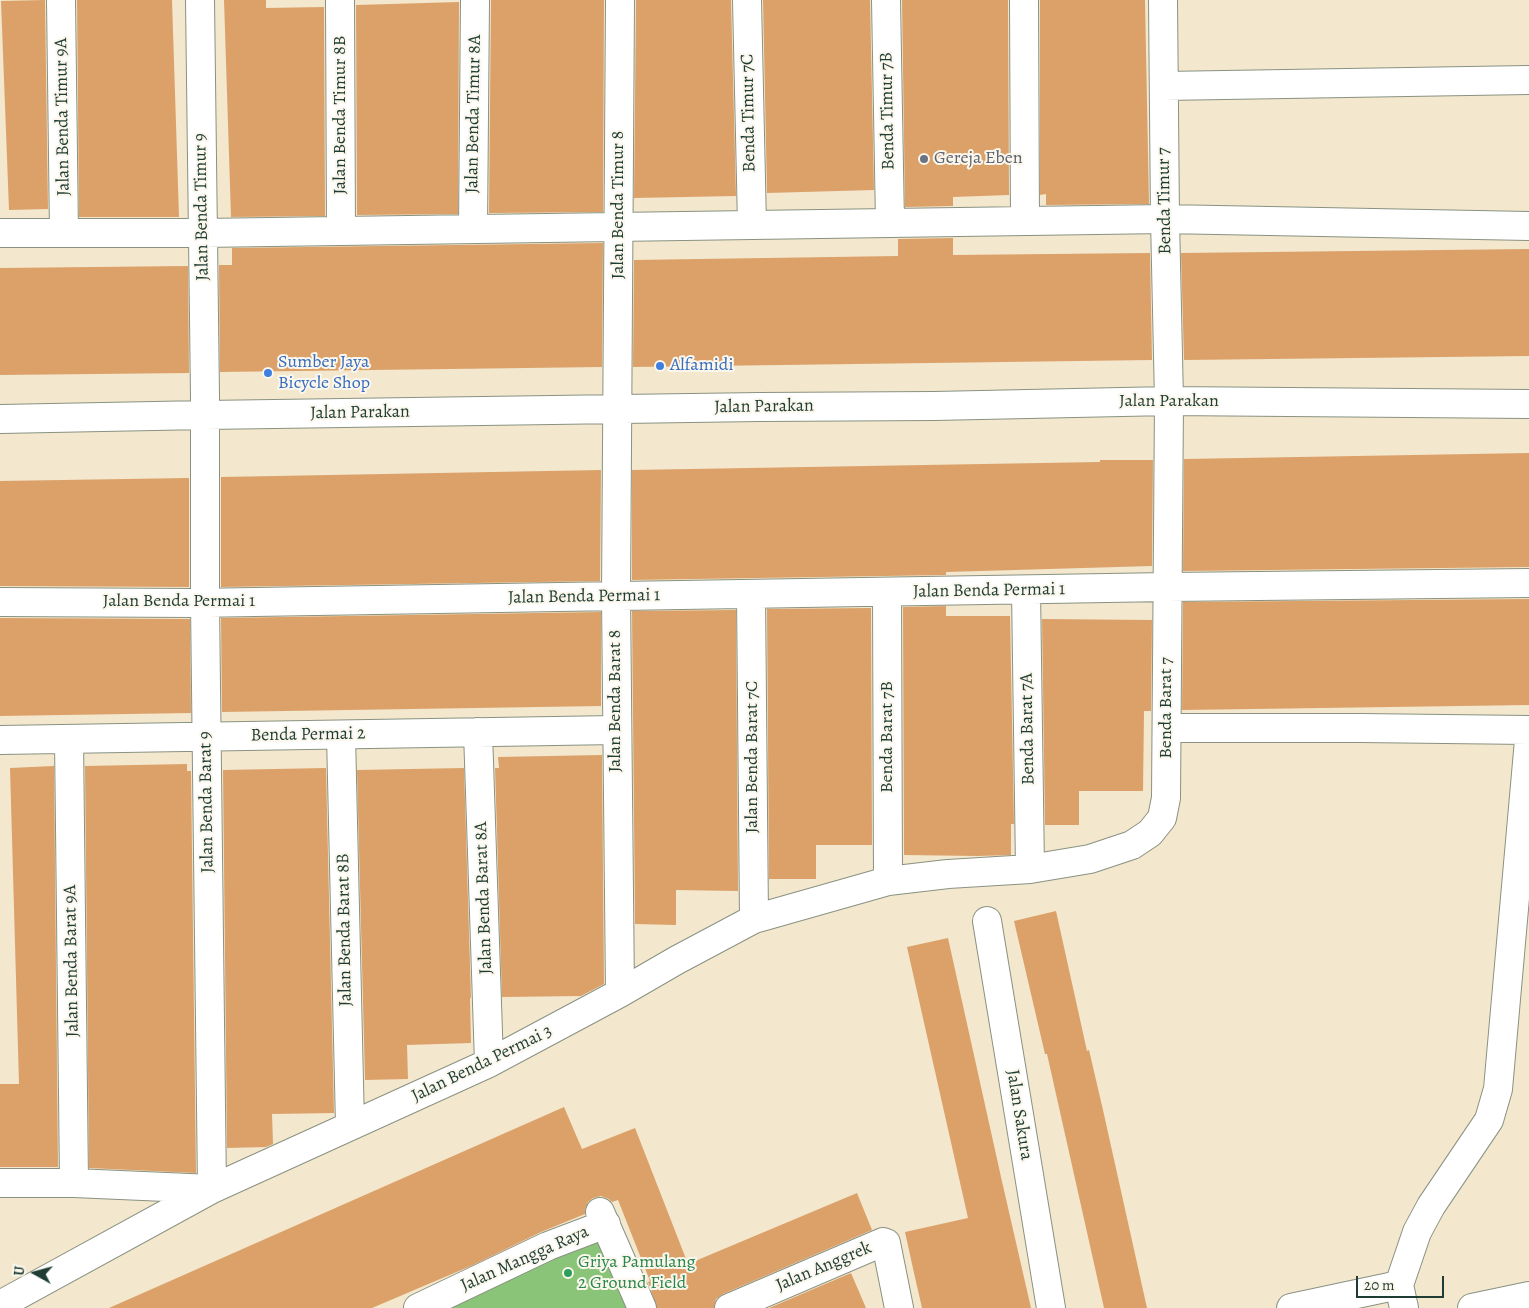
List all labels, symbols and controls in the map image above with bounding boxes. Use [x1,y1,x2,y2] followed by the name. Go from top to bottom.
[462,34,486,194] street label: Jalan Benda Timur 8A
[330,35,352,195] street label: Jalan Benda Timur 8B
[51,38,75,196] street label: Jalan Benda Timur 9A
[876,52,900,170] street label: Benda Timur 7B
[737,54,761,172] street label: Benda Timur 7C
[608,131,630,279] street label: Jalan Benda Timur 8
[190,133,214,281] street label: Jalan Benda Timur 9
[1153,147,1177,255] street label: Benda Timur 7
[934,148,1023,170] place label: Gereja Eben
[918,153,930,165] marker: Gereja Eben
[278,352,370,394] place label: Sumber Jaya Bicycle Shop
[670,355,733,377] place label: Alfamidi
[654,360,666,372] marker: Alfamidi
[262,367,274,379] marker: Sumber Jaya Bicycle Shop
[1119,391,1219,413] street label: Jalan Parakan
[714,395,814,419] street label: Jalan Parakan
[310,401,410,425] street label: Jalan Parakan
[913,579,1065,603] street label: Jalan Benda Permai 1
[508,585,660,609] street label: Jalan Benda Permai 1
[103,591,255,613] street label: Jalan Benda Permai 1
[605,630,627,772] street label: Jalan Benda Barat 8
[1156,657,1178,759] street label: Benda Barat 7
[1016,673,1040,785] street label: Benda Barat 7A
[742,681,764,833] street label: Jalan Benda Barat 7C
[877,681,899,793] street label: Benda Barat 7B
[250,723,366,747] street label: Benda Permai 2
[195,731,219,873] street label: Jalan Benda Barat 9
[471,821,497,975] street label: Jalan Benda Barat 8A
[333,853,357,1007] street label: Jalan Benda Barat 8B
[60,885,84,1037] street label: Jalan Benda Barat 9A
[408,1021,556,1107] street label: Jalan Benda Permai 3
[1001,1068,1037,1162] street label: Jalan Sakura
[458,1221,592,1297] street label: Jalan Mangga Raya
[773,1237,875,1297] street label: Jalan Anggrek
[10,1248,60,1298] north arrow
[578,1252,696,1294] place label: Griya Pamulang 2 Ground Field
[10,1265,30,1277] text: U
[1359,1266,1446,1298] scale bar
[562,1267,574,1279] marker: Griya Pamulang 2 Ground Field
[1364,1275,1395,1295] text: 20 m

